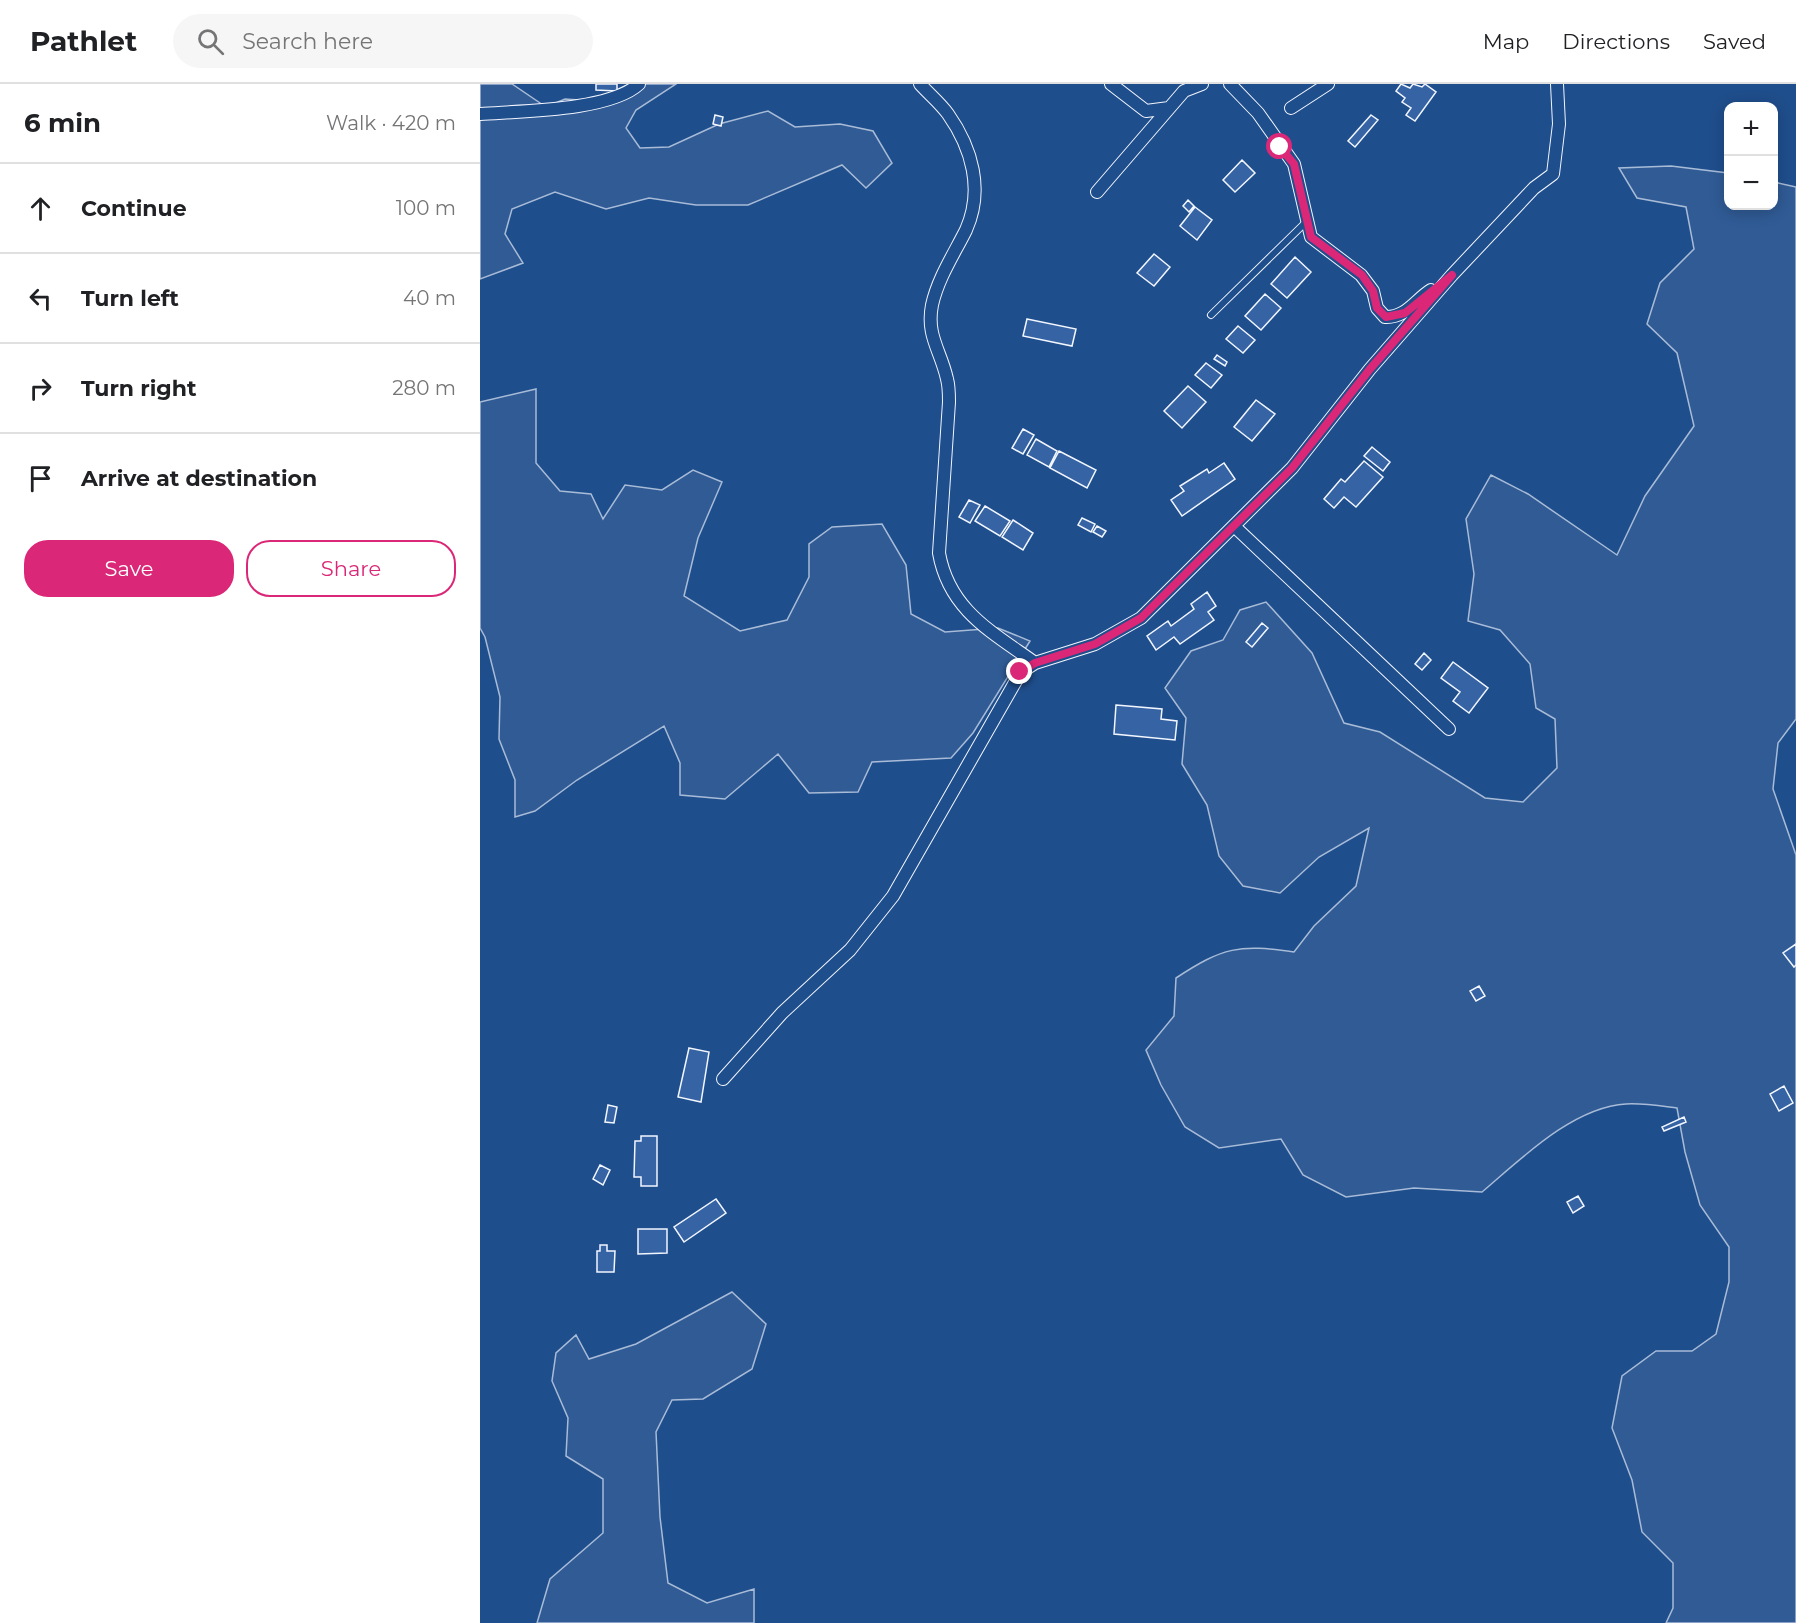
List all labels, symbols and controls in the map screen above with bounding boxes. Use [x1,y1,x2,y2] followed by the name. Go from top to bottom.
[173,14,593,68] search box
[30,24,137,58] text: Pathlet
[194,25,227,58] icon: search
[242,28,373,55] text: Search here
[1483,29,1529,54] text: Map
[1562,29,1670,54] text: Directions
[1703,29,1766,54] text: Saved
[1724,102,1778,210] map controls
[1724,102,1778,156] button: +
[24,107,101,139] text: 6 min
[326,111,456,135] text: Walk · 420 m
[1266,133,1292,159] route start
[1724,156,1778,210] button: −
[24,192,57,225] icon: ahead
[81,195,187,222] text: Continue
[396,196,456,220] text: 100 m
[24,282,57,315] icon: left
[81,285,179,312] text: Turn left
[403,286,456,310] text: 40 m
[24,372,57,405] icon: right
[81,375,196,402] text: Turn right
[392,376,456,400] text: 280 m
[24,462,57,495] icon: arrive
[81,465,317,492] text: Arrive at destination
[24,540,234,597] button: Save
[246,540,456,597] button: Share
[1006,658,1032,684] route end

